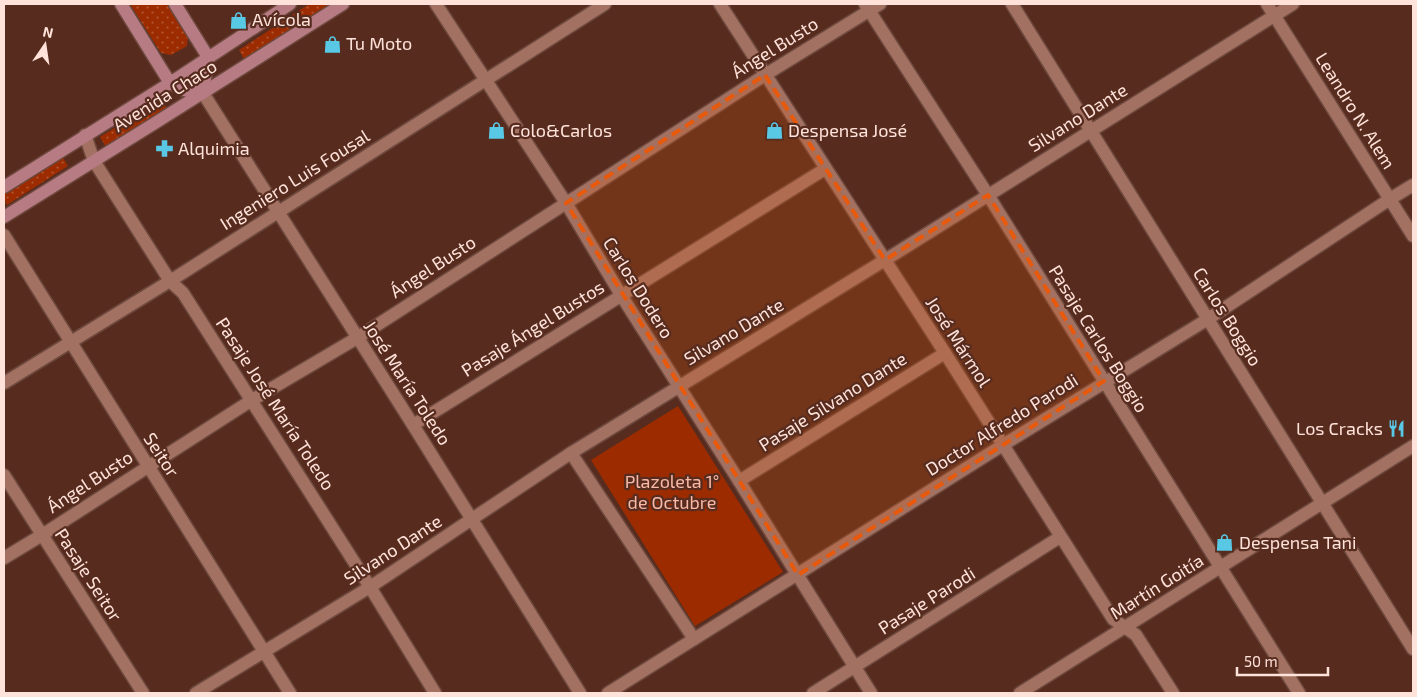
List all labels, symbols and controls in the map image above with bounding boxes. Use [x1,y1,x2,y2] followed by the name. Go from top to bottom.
[252,8,311,30] place label: Avícola
[228,10,248,30] shop icon: Avícola
[727,12,822,82] street label: Ángel Busto
[20,20,70,70] north arrow
[41,22,55,41] text: N
[346,32,412,54] place label: Tu Moto
[322,34,342,54] shop icon: Tu Moto
[1311,48,1400,173] street label: Leandro N. Alem
[108,54,221,136] street label: Avenida Chaco
[1024,78,1131,156] street label: Silvano Dante
[510,119,612,141] place label: Colo&Carlos
[788,119,907,141] place label: Despensa José
[486,121,506,141] shop icon: Colo&Carlos
[764,121,784,141] shop icon: Despensa José
[216,124,374,234] street label: Ingeniero Luis Fousal
[178,137,250,159] place label: Alquimia
[154,139,174,159] pharmacy icon: Alquimia
[385,230,479,302] street label: Ángel Busto
[599,233,679,342] street label: Carlos Dodero
[1045,261,1153,416] street label: Pasaje Carlos Boggio
[1189,263,1267,370] street label: Carlos Boggio
[457,275,608,381] street label: Pasaje Ángel Bustos
[921,292,997,391] street label: José Mármol
[680,293,787,370] street label: Silvano Dante
[212,313,340,494] street label: Pasaje José María Toledo
[359,316,456,449] street label: José María Toledo
[755,347,910,456] street label: Pasaje Silvano Dante
[921,368,1082,480] street label: Doctor Alfredo Parodi
[1296,417,1383,439] place label: Los Cracks
[1387,419,1407,439] restaurant icon: Los Cracks
[139,428,184,481] street label: Seitor
[42,445,136,517] street label: Ángel Busto
[625,470,719,513] park label: Plazoleta 1° de Octubre
[339,509,446,589] street label: Silvano Dante
[51,524,127,625] street label: Pasaje Seitor
[1239,531,1357,553] place label: Despensa Tani
[1215,533,1235,553] shop icon: Despensa Tani
[1106,549,1207,624] street label: Martín Goitía
[874,562,979,639] street label: Pasaje Parodi
[1237,644,1328,676] scale bar
[1244,652,1278,670] text: 50 m

